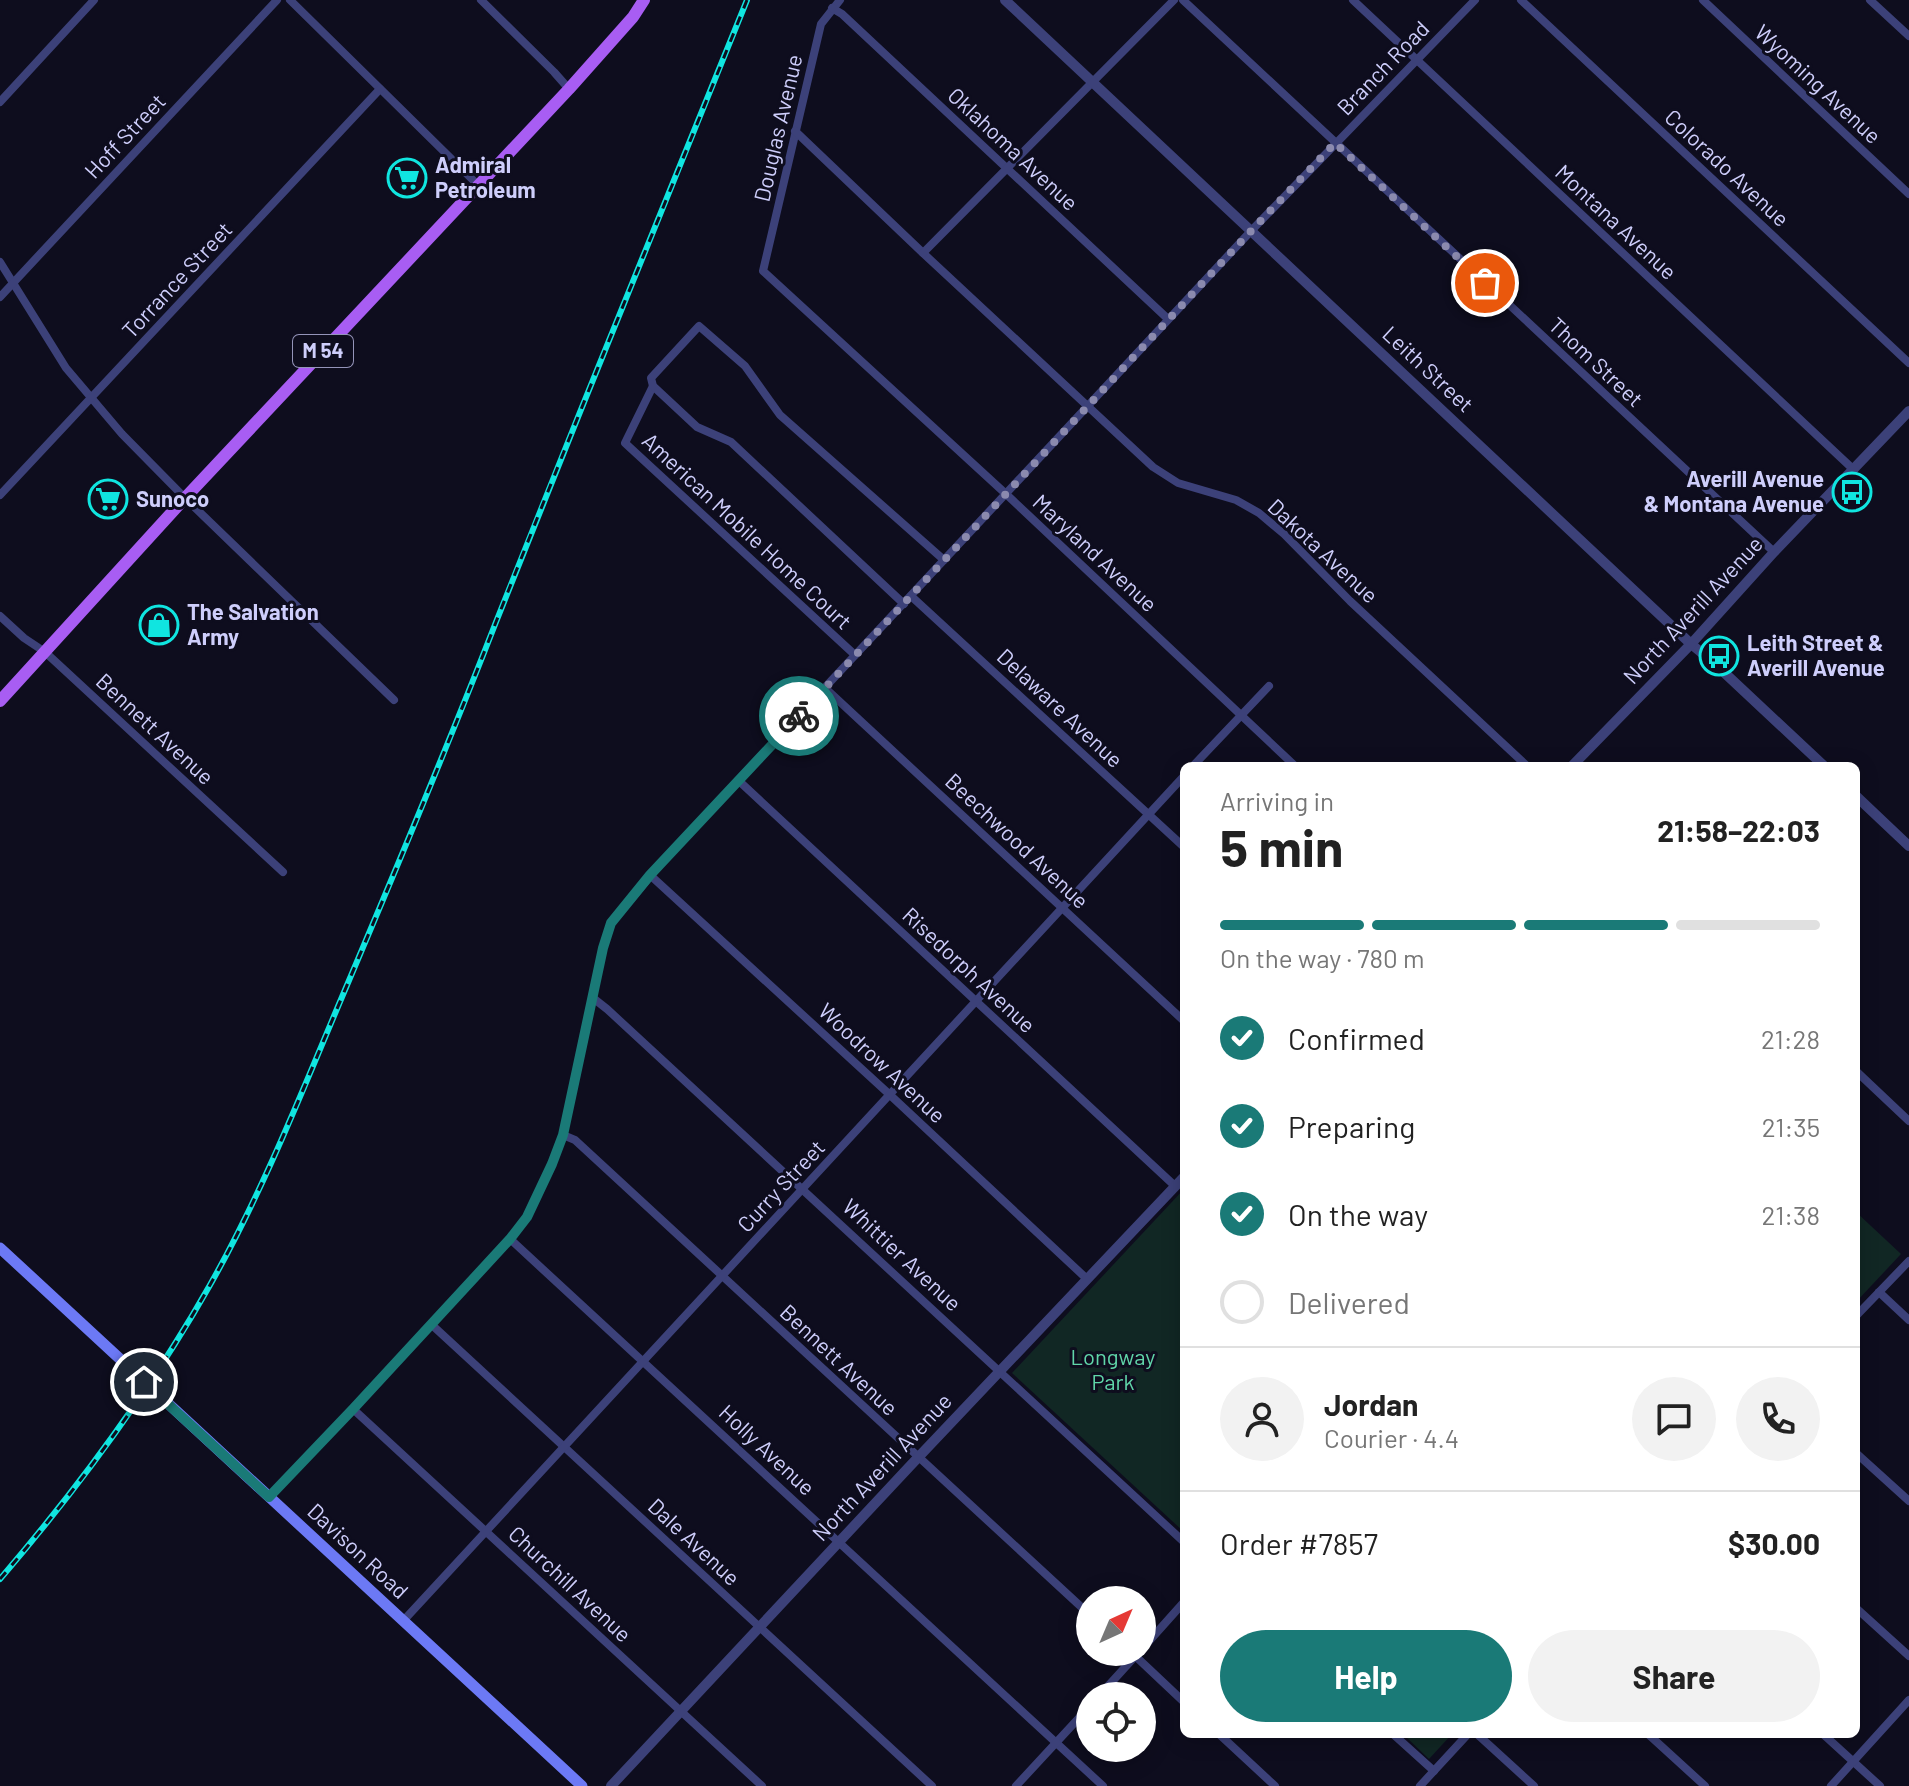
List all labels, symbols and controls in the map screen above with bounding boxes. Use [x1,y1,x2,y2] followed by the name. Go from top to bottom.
[1331,15,1434,120] street label: Branch Road
[1750,18,1887,148] street label: Wyoming Avenue
[747,52,807,204] street label: Douglas Avenue
[943,81,1084,215] street label: Oklahoma Avenue
[78,88,170,183] street label: Hoff Street
[1660,103,1795,231] street label: Colorado Avenue
[435,151,536,202] place label: Admiral Petroleum
[386,157,428,199] supermarket icon: Admiral Petroleum
[1551,158,1683,284] street label: Montana Avenue
[116,216,237,343] street label: Torrance Street
[1451,249,1519,317] pin
[1463,261,1507,305] icon: bag
[1544,311,1649,411] street label: Thom Street
[1378,320,1479,417] street label: Leith Street
[293,335,353,367] road number: M 54
[638,427,858,634] street label: American Mobile Home Court
[1644,465,1824,516] place label: Averill Avenue & Montana Avenue
[1831,471,1873,513] bus stop icon: Averill Avenue & Montana Avenue
[87,478,129,520] supermarket icon: Sunoco
[136,485,209,511] place label: Sunoco
[1028,488,1163,616] street label: Maryland Avenue
[1263,493,1384,608] street label: Dakota Avenue
[1617,530,1767,688] street label: North Averill Avenue
[187,598,319,649] place label: The Salvation Army
[138,604,180,646] shop icon: The Salvation Army
[1747,629,1885,680] place label: Leith Street & Averill Avenue
[1698,635,1740,677] bus stop icon: Leith Street & Averill Avenue
[992,642,1129,772] street label: Delaware Avenue
[92,667,220,789] street label: Bennett Avenue
[759,676,839,756] courier
[777,694,821,738] icon: bike
[941,767,1095,913] street label: Beechwood Avenue
[1220,785,1334,816] text: Arriving in
[1657,812,1820,848] text: 21:58–22:03
[1220,815,1344,877] text: 5 min
[898,901,1041,1037] street label: Risedorph Avenue
[1220,942,1424,973] text: On the way · 780 m
[814,997,951,1128] street label: Woodrow Avenue
[1220,1016,1264,1060] icon: check
[1288,1020,1425,1056] text: Confirmed
[1761,1023,1820,1054] text: 21:28
[1220,1104,1264,1148] icon: check
[1288,1108,1415,1144] text: Preparing
[1762,1111,1820,1142] text: 21:35
[731,1134,829,1237] street label: Curry Street
[1220,1192,1264,1236] icon: check
[838,1193,967,1316] street label: Whittier Avenue
[1288,1196,1428,1232] text: On the way
[1762,1199,1820,1230] text: 21:38
[1288,1284,1410,1320] text: Delivered
[776,1298,904,1420] street label: Bennett Avenue
[1071,1343,1156,1394] park label: Longway Park
[110,1348,178,1416] pin
[122,1360,166,1404] icon: home
[1220,1377,1304,1461] button: person
[1632,1377,1716,1461] button: chat
[1736,1377,1820,1461] button: phone
[1324,1386,1419,1422] text: Jordan
[806,1387,956,1545] street label: North Averill Avenue
[715,1399,821,1500] street label: Holly Avenue
[1324,1422,1459,1453] text: Courier · 4.4
[643,1492,746,1590] street label: Dale Avenue
[303,1497,414,1603] street label: Davison Road
[504,1520,637,1647] street label: Churchill Avenue
[1220,1525,1378,1561] text: Order #7857
[1728,1525,1820,1561] text: $30.00
[1076,1586,1156,1666] north arrow
[1076,1586,1156,1762] map controls
[1220,1630,1512,1722] button: Help
[1528,1630,1820,1722] button: Share
[1076,1682,1156,1762] button: locate

